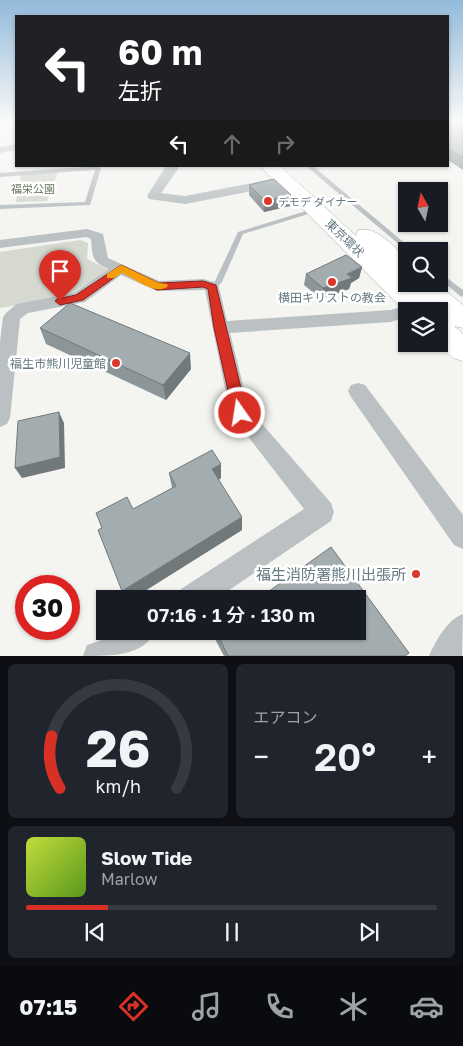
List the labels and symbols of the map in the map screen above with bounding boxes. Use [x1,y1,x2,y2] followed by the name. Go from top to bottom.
[11,182,55,195] park label: 福栄公園
[398,182,448,232] north arrow
[262,195,274,207] marker: デモデ ダイナー
[278,195,358,208] place label: デモデ ダイナー
[323,216,367,260] street label: 東京環状
[39,250,81,301] pin
[326,276,338,288] marker: 横田キリストの教会
[278,290,386,305] place label: 横田キリストの教会
[10,356,106,371] place label: 福生市熊川児童館
[110,357,122,369] marker: 福生市熊川児童館
[213,386,265,438] position arrow
[256,565,406,583] place label: 福生消防署熊川出張所
[410,568,422,580] marker: 福生消防署熊川出張所
[15,575,80,640] speed limit sign: 30

